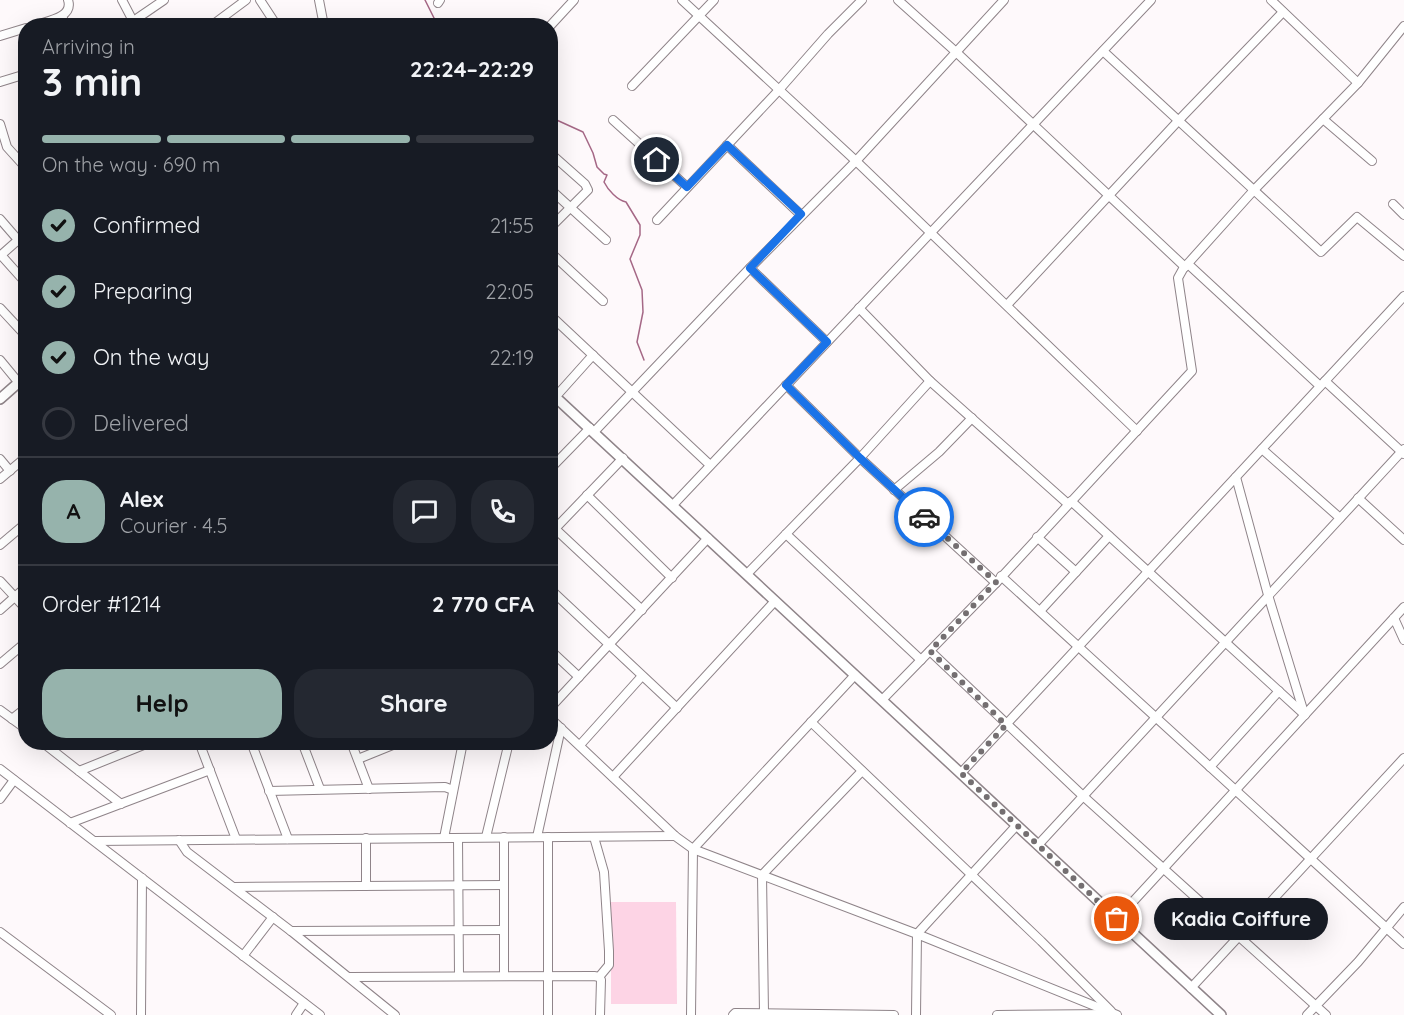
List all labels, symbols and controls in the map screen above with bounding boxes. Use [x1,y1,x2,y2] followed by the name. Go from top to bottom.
[42,34,135,59] text: Arriving in
[410,55,534,83] text: 22:24–22:29
[42,57,142,106] text: 3 min
[631,134,682,185] pin
[640,143,673,176] icon: home
[42,152,220,177] text: On the way · 690 m
[42,209,75,242] icon: check
[93,211,200,239] text: Confirmed
[490,213,534,238] text: 21:55
[42,275,75,308] icon: check
[93,277,193,305] text: Preparing
[485,279,534,304] text: 22:05
[42,341,75,374] icon: check
[93,343,209,371] text: On the way
[490,345,534,370] text: 22:19
[93,409,189,437] text: Delivered
[393,480,456,543] button: chat
[471,480,534,543] button: phone
[120,485,163,513] text: Alex
[894,487,954,547] courier
[66,497,81,525] text: A
[908,501,941,534] icon: car
[120,513,227,538] text: Courier · 4.5
[42,590,161,618] text: Order #1214
[432,590,534,618] text: 2 770 CFA
[42,669,282,738] button: Help
[294,669,534,738] button: Share
[1091,893,1142,944] pin
[1153,898,1327,940] callout: Kadia Coiffure
[1100,902,1133,935] icon: bag
[1171,906,1311,931] text: Kadia Coiffure

